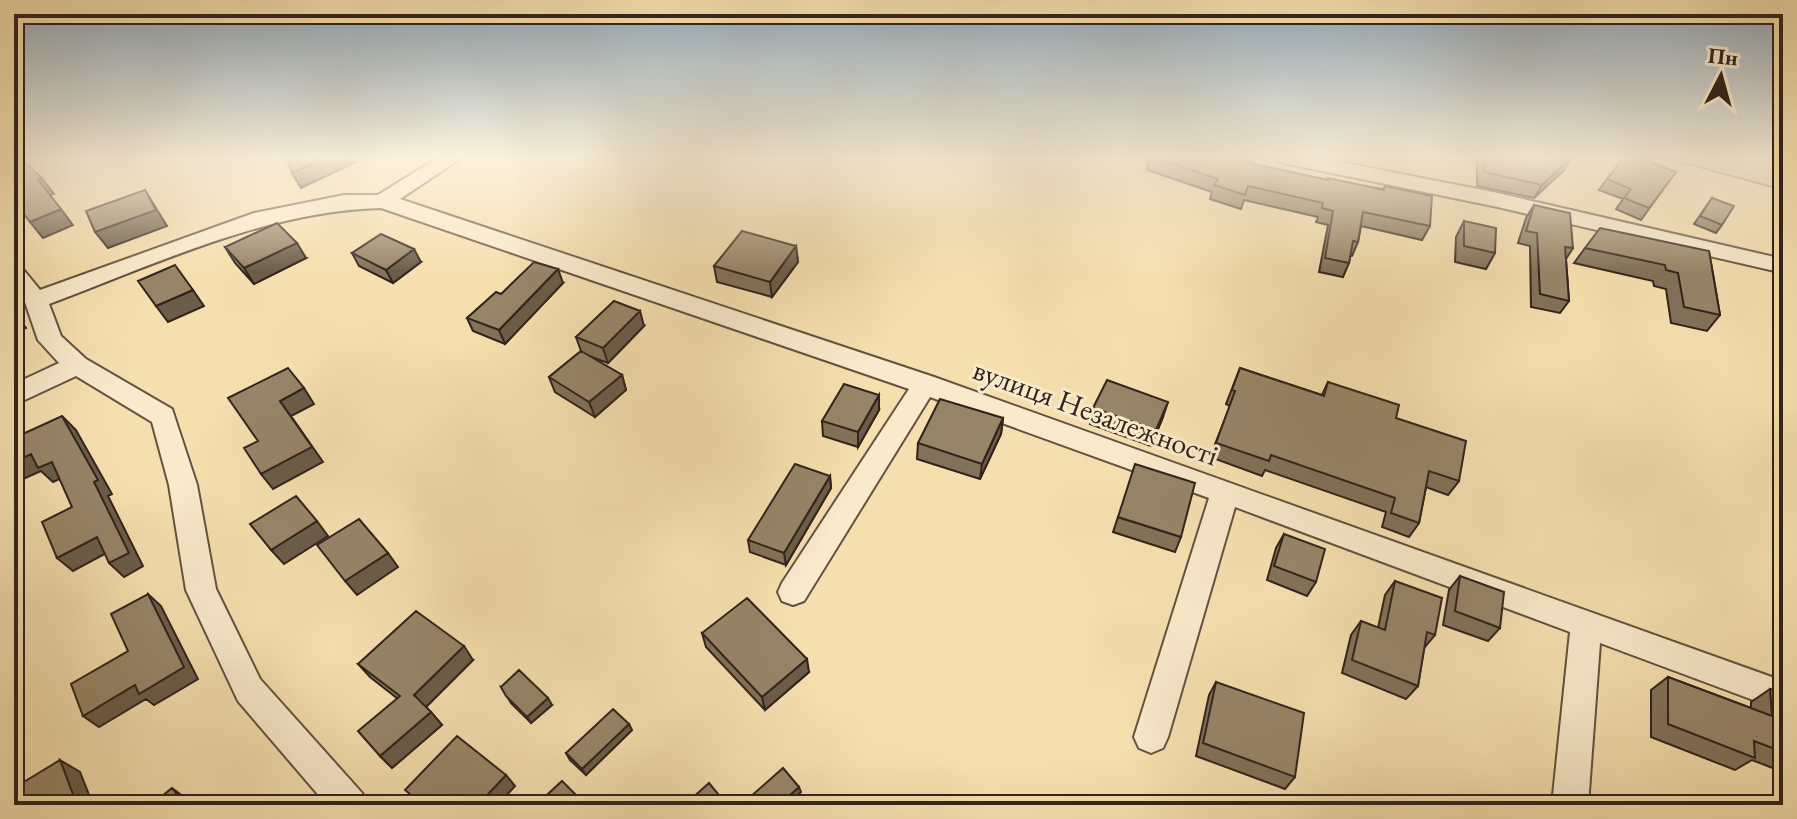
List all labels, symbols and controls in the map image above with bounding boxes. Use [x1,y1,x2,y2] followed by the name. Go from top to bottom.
[1681,36,1761,116] north arrow
[1707,41,1740,73] text: Пн
[968,350,1224,474] street label: вулиця Незалежності

